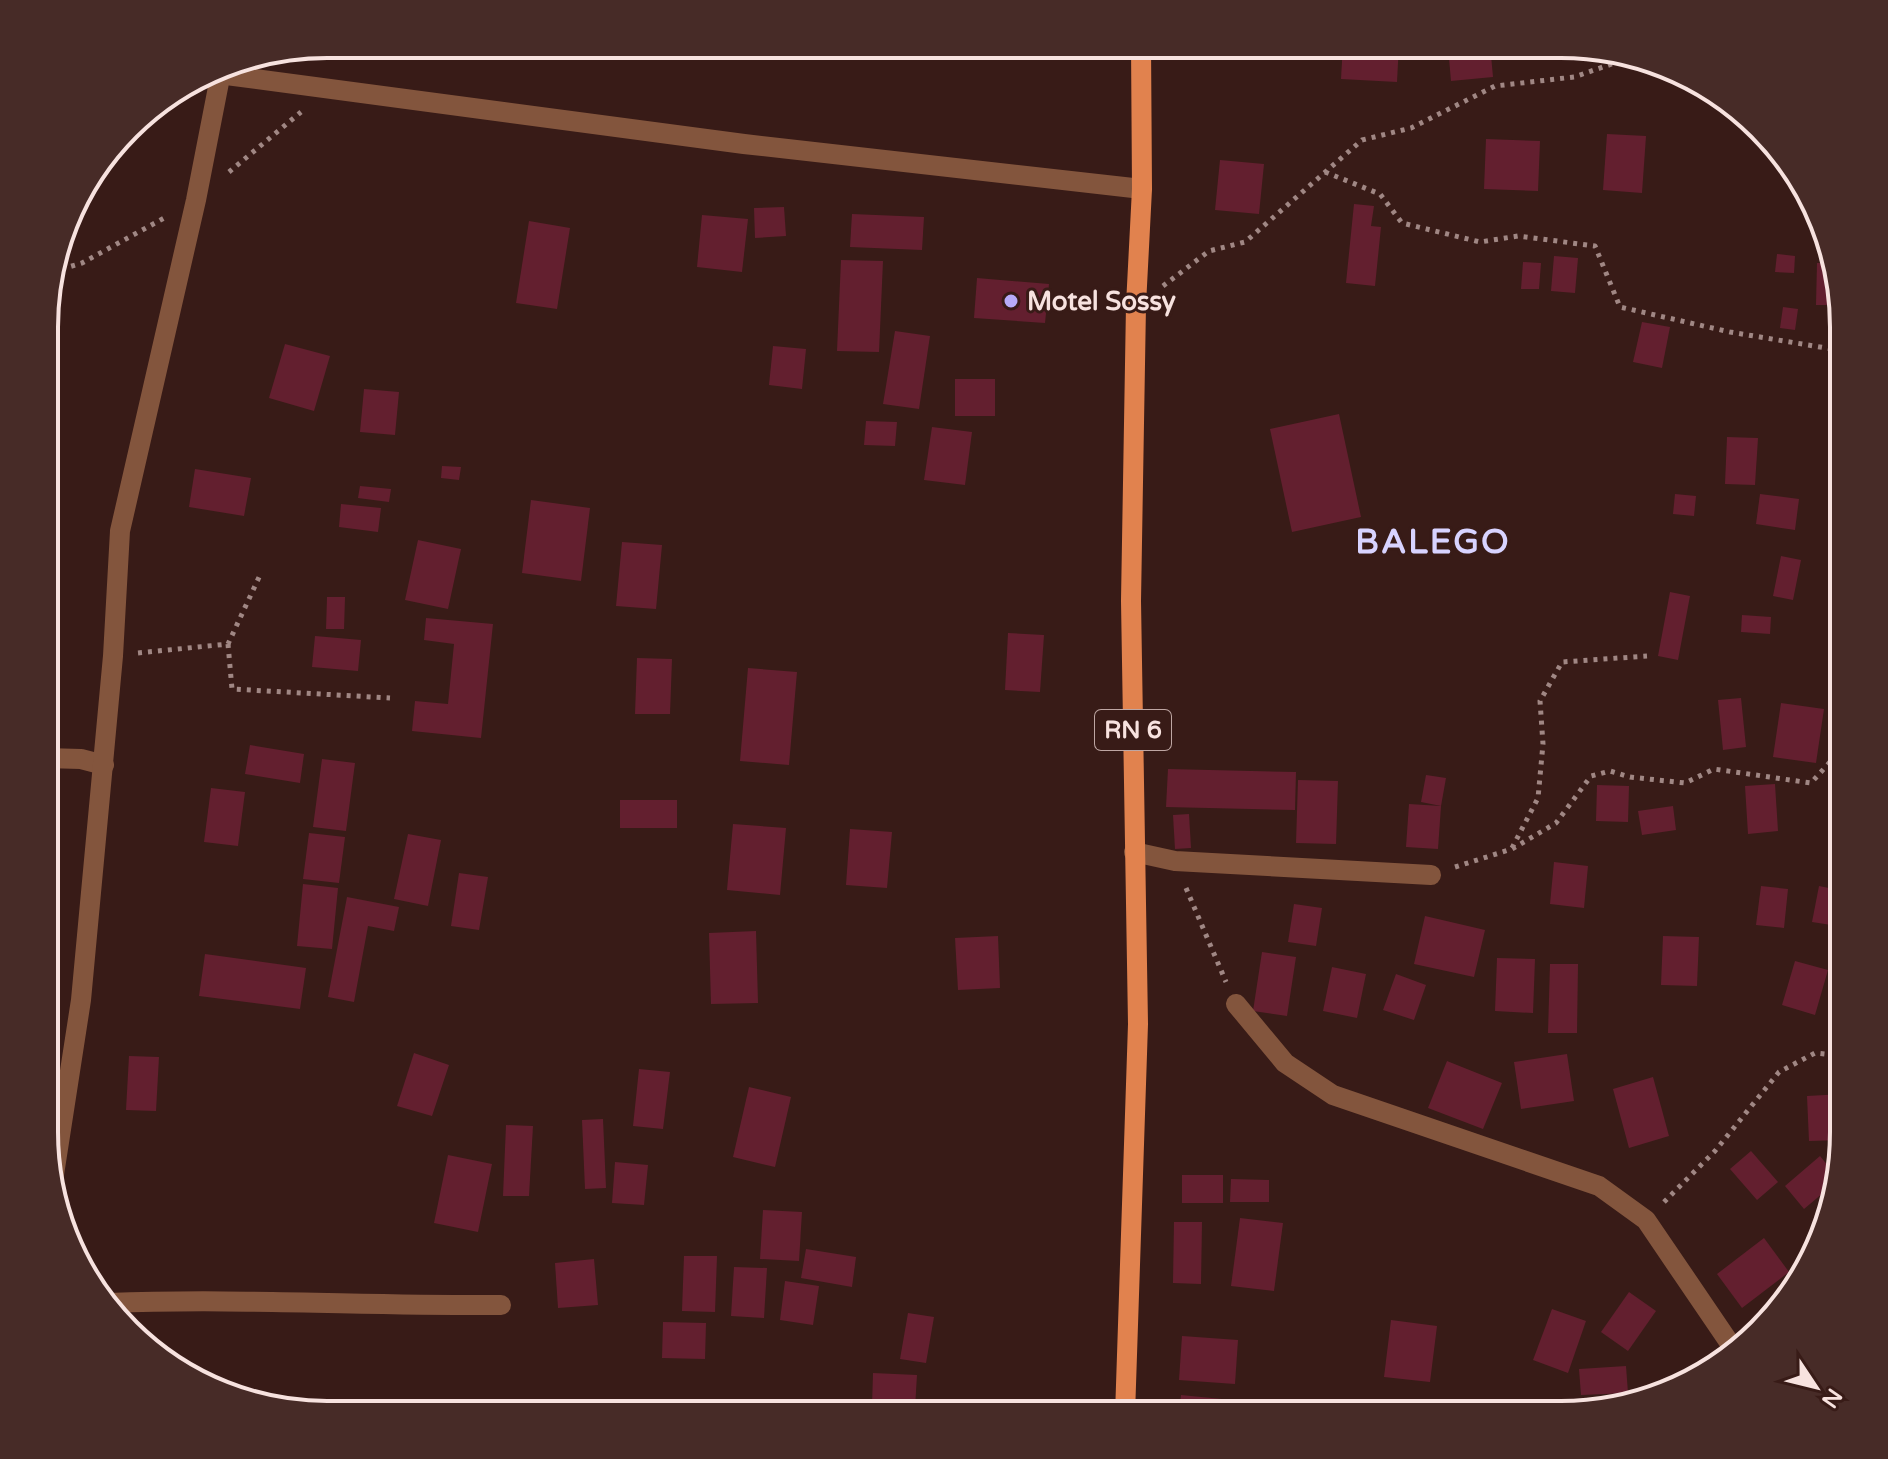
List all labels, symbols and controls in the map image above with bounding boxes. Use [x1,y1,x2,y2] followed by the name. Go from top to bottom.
[1027,286,1176,317] place label: Motel Sossy
[1002,292,1020,310] marker: Motel Sossy
[1355,522,1511,563] district label: BALEGO
[1095,710,1171,750] road number: RN 6
[1776,1347,1856,1427] north arrow
[1816,1383,1847,1413] text: N

